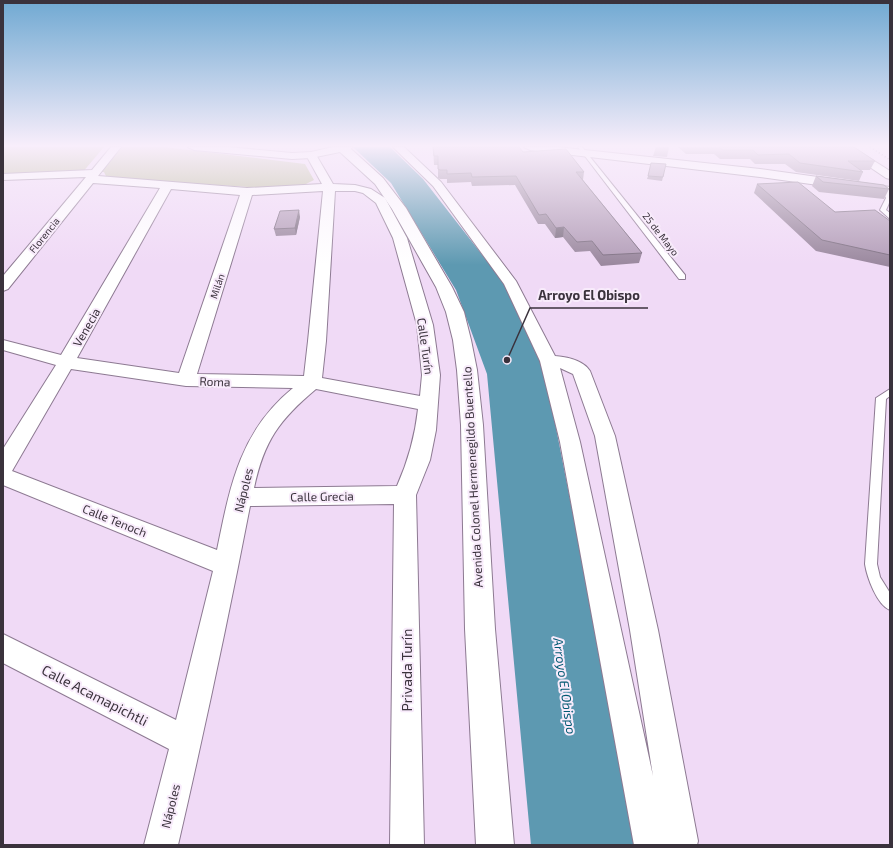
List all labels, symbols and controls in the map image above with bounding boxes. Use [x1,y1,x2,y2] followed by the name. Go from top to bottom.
[640,210,682,258] street label: 25 de Mayo
[26,215,62,255] street label: Florencia
[207,272,227,300] street label: Milán
[530,283,648,308] callout: Arroyo El Obispo
[538,287,640,303] text: Arroyo El Obispo
[69,305,103,349] street label: Venecia
[415,317,437,375] street label: Calle Turín
[459,366,485,588] street label: Avenida Colonel Hermenegildo Buentello
[199,373,231,389] street label: Roma
[231,467,255,513] street label: Nápoles
[290,488,354,504] street label: Calle Grecia
[81,501,149,539] street label: Calle Tenoch
[398,629,415,712] street label: Privada Turín
[550,636,580,735] water label: Arroyo El Obispo
[39,661,151,729] street label: Calle Acamapichtli
[158,783,182,829] street label: Nápoles

